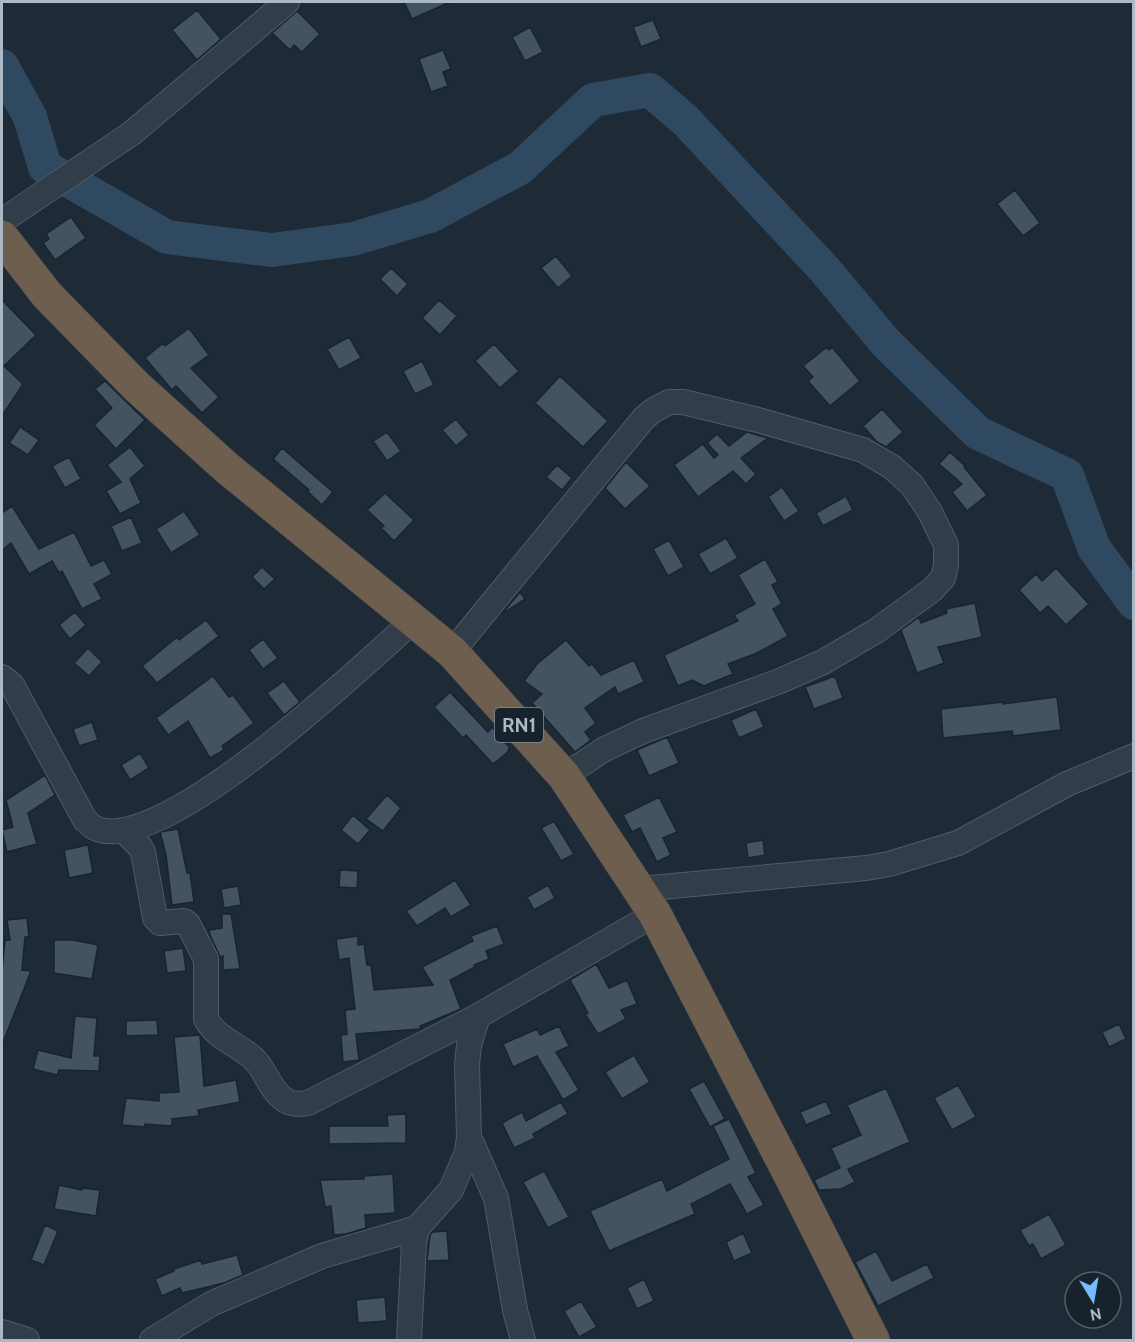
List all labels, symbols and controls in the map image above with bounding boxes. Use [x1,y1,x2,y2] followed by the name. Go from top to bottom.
[495,708,543,742] road number: RN1
[1063,1270,1123,1330] north arrow
[1088,1304,1103,1325] text: N

